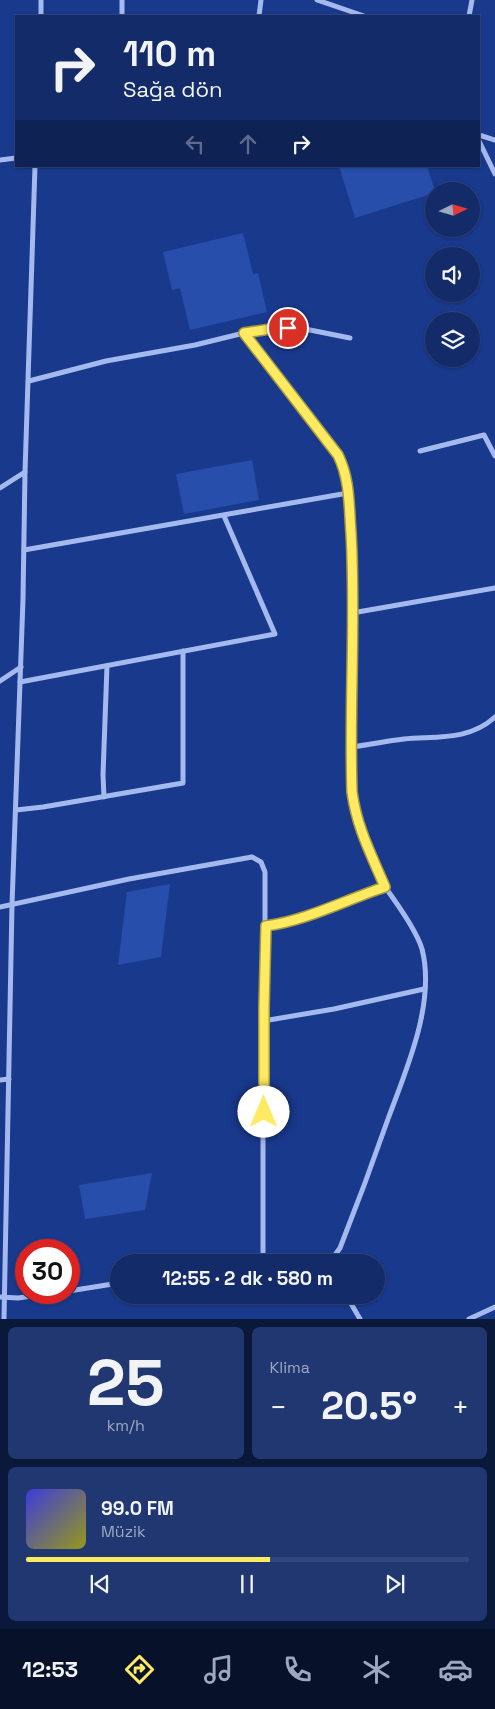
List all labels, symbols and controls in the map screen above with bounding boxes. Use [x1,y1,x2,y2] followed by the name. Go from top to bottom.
[123,32,216,76] text: 110 m
[40,35,105,100] icon: right
[123,75,223,103] text: Sağa dön
[181,130,209,158] icon: left
[234,130,262,158] icon: ahead
[287,130,315,158] icon: right
[425,182,480,238] north arrow
[425,182,480,367] map controls
[425,247,480,302] button: sound
[267,307,309,349] pin
[425,312,480,367] button: layers
[274,314,302,342] icon: arrive
[237,1085,289,1137] position arrow
[15,1239,80,1304] speed limit sign: 30
[162,1266,333,1291] text: 12:55 · 2 dk · 580 m
[87,1341,165,1424] text: 25
[270,1357,310,1378] text: Klima
[321,1382,417,1430] text: 20.5°
[270,1389,287,1425] text: −
[452,1389,469,1425] text: +
[107,1415,145,1436] text: km/h
[101,1496,174,1521] text: 99.0 FM
[101,1521,146,1542] text: Müzik
[86,1570,114,1598] icon: previous
[233,1570,261,1598] icon: pause
[381,1570,409,1598] icon: next
[122,1652,157,1687] icon: directions
[201,1652,236,1687] icon: music
[280,1652,315,1687] icon: phone
[359,1652,394,1687] icon: climate
[438,1652,473,1687] icon: car
[22,1655,78,1683] text: 12:53

